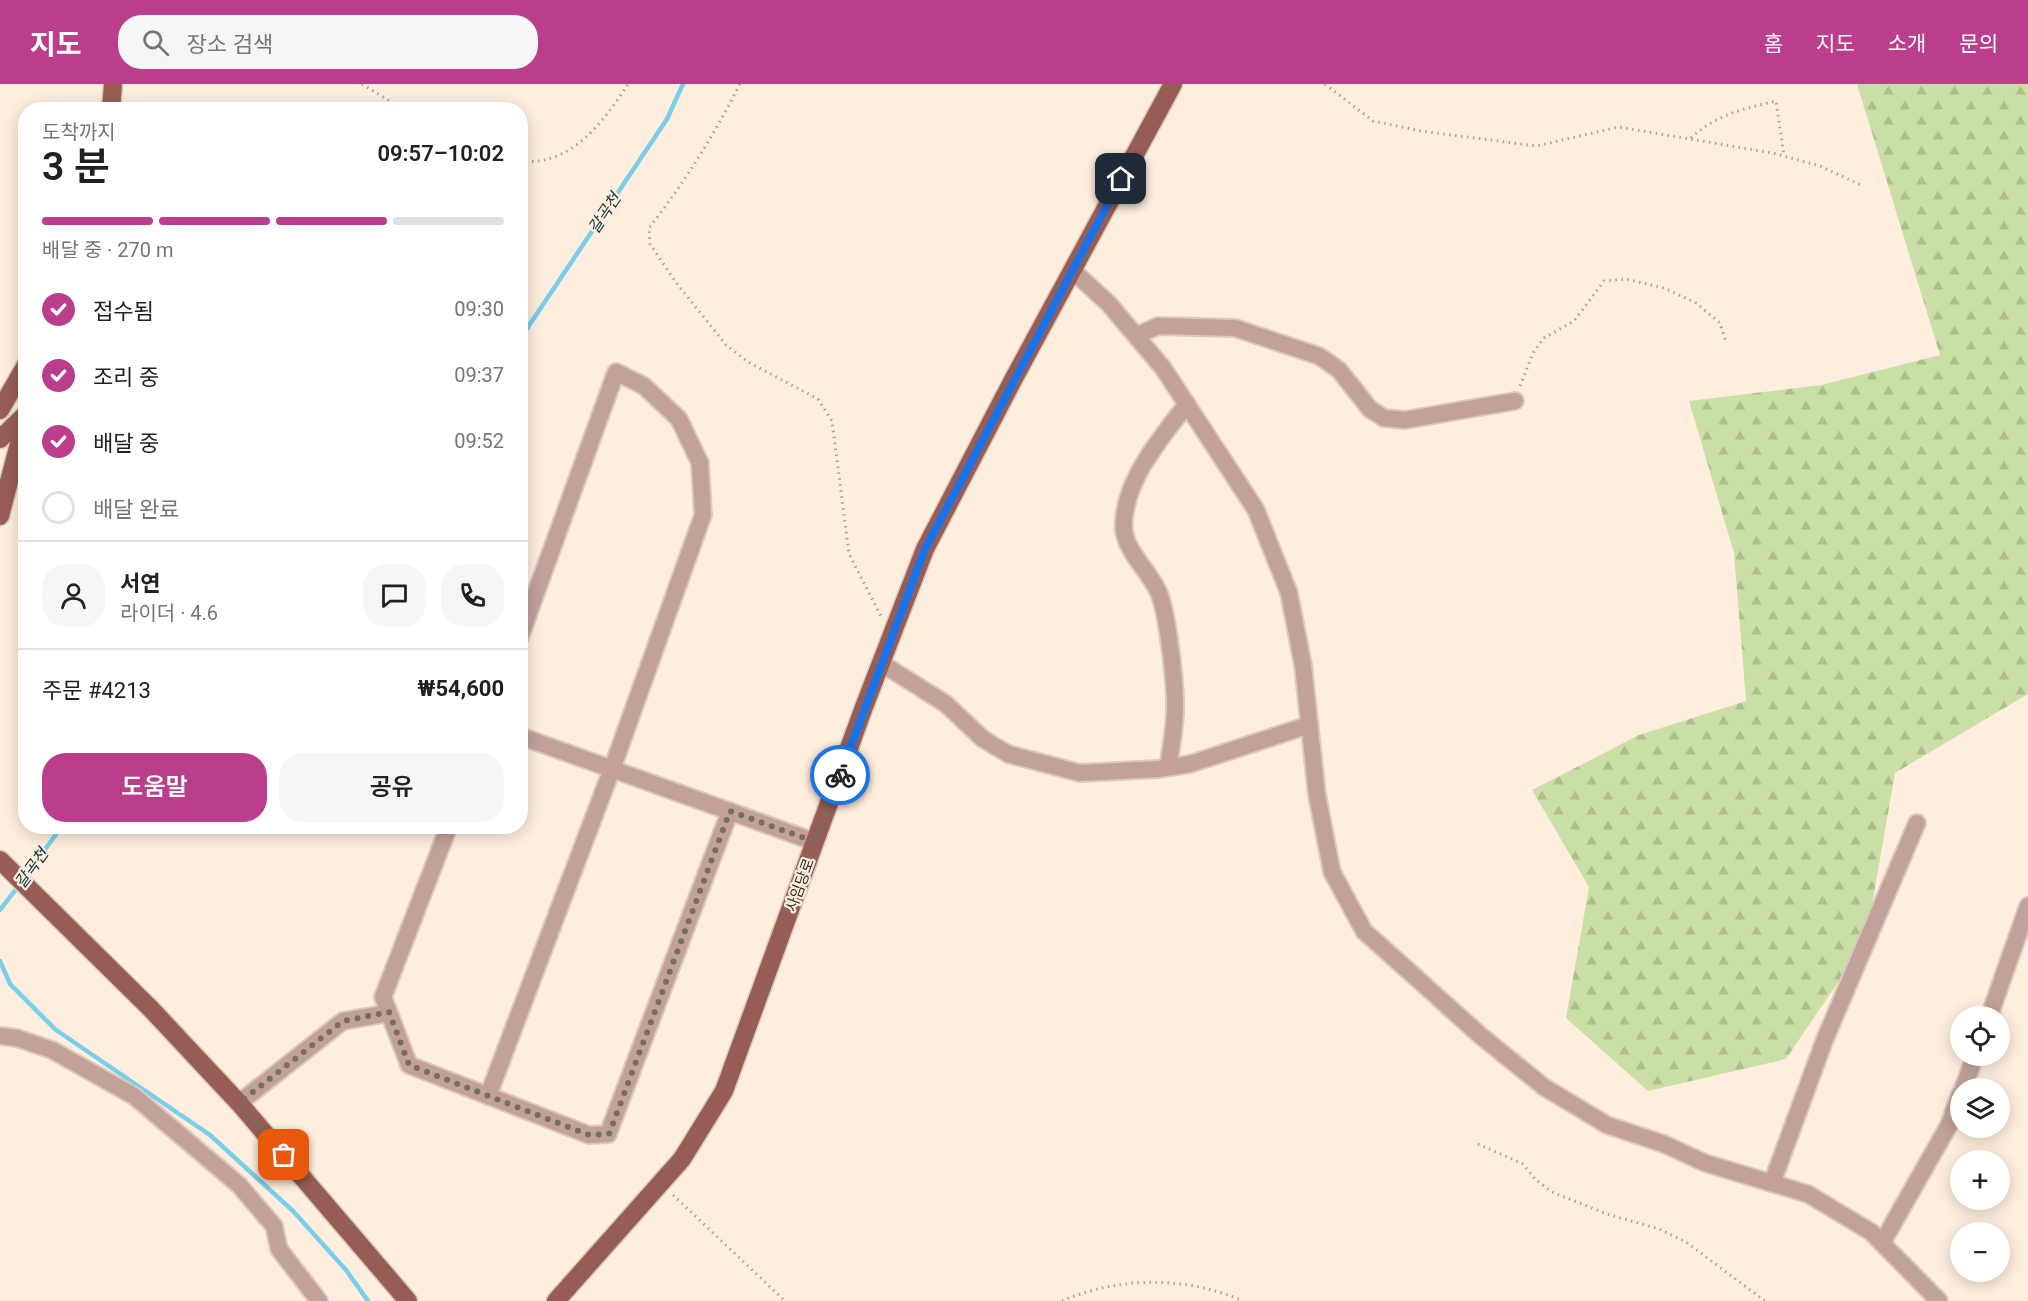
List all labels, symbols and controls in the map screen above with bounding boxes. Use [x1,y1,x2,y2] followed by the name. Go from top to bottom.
[118,15,538,69] search box
[139,26,172,59] icon: search
[30,28,82,61] text: 지도
[187,32,273,57] text: 장소 검색
[1764,32,1783,56] text: 홈
[1816,32,1855,56] text: 지도
[1888,32,1926,56] text: 소개
[1959,32,1998,56] text: 문의
[42,120,116,144] text: 도착까지
[377,141,504,166] text: 09:57–10:02
[42,144,110,190] text: 3 분
[1095,153,1146,204] pin
[1104,162,1137,195] icon: home
[584,188,626,237] water label: 갈곡천
[42,238,174,262] text: 배달 중 · 270 m
[42,293,75,326] icon: check
[454,297,504,321] text: 09:30
[93,299,154,324] text: 접수됨
[42,359,75,392] icon: check
[454,363,504,387] text: 09:37
[93,365,159,390] text: 조리 중
[42,425,75,458] icon: check
[454,429,504,453] text: 09:52
[93,431,159,456] text: 배달 중
[93,497,179,522] text: 배달 완료
[42,564,105,627] button: person
[363,564,426,627] button: chat
[441,564,504,627] button: phone
[120,571,160,596] text: 서연
[120,601,218,625] text: 라이더 · 4.6
[418,676,504,701] text: ₩54,600
[42,678,151,703] text: 주문 #4213
[810,745,870,805] courier
[42,753,267,822] button: 도움말
[279,753,504,822] button: 공유
[824,759,857,792] icon: bike
[11,843,53,892] water label: 갈곡천
[782,856,818,914] street label: 사임당로
[1950,1006,2010,1282] map controls
[1950,1006,2010,1066] button: locate
[1950,1078,2010,1138] button: layers
[258,1129,309,1180] pin
[267,1138,300,1171] icon: bag
[1950,1150,2010,1210] button: +
[1950,1222,2010,1282] button: −

